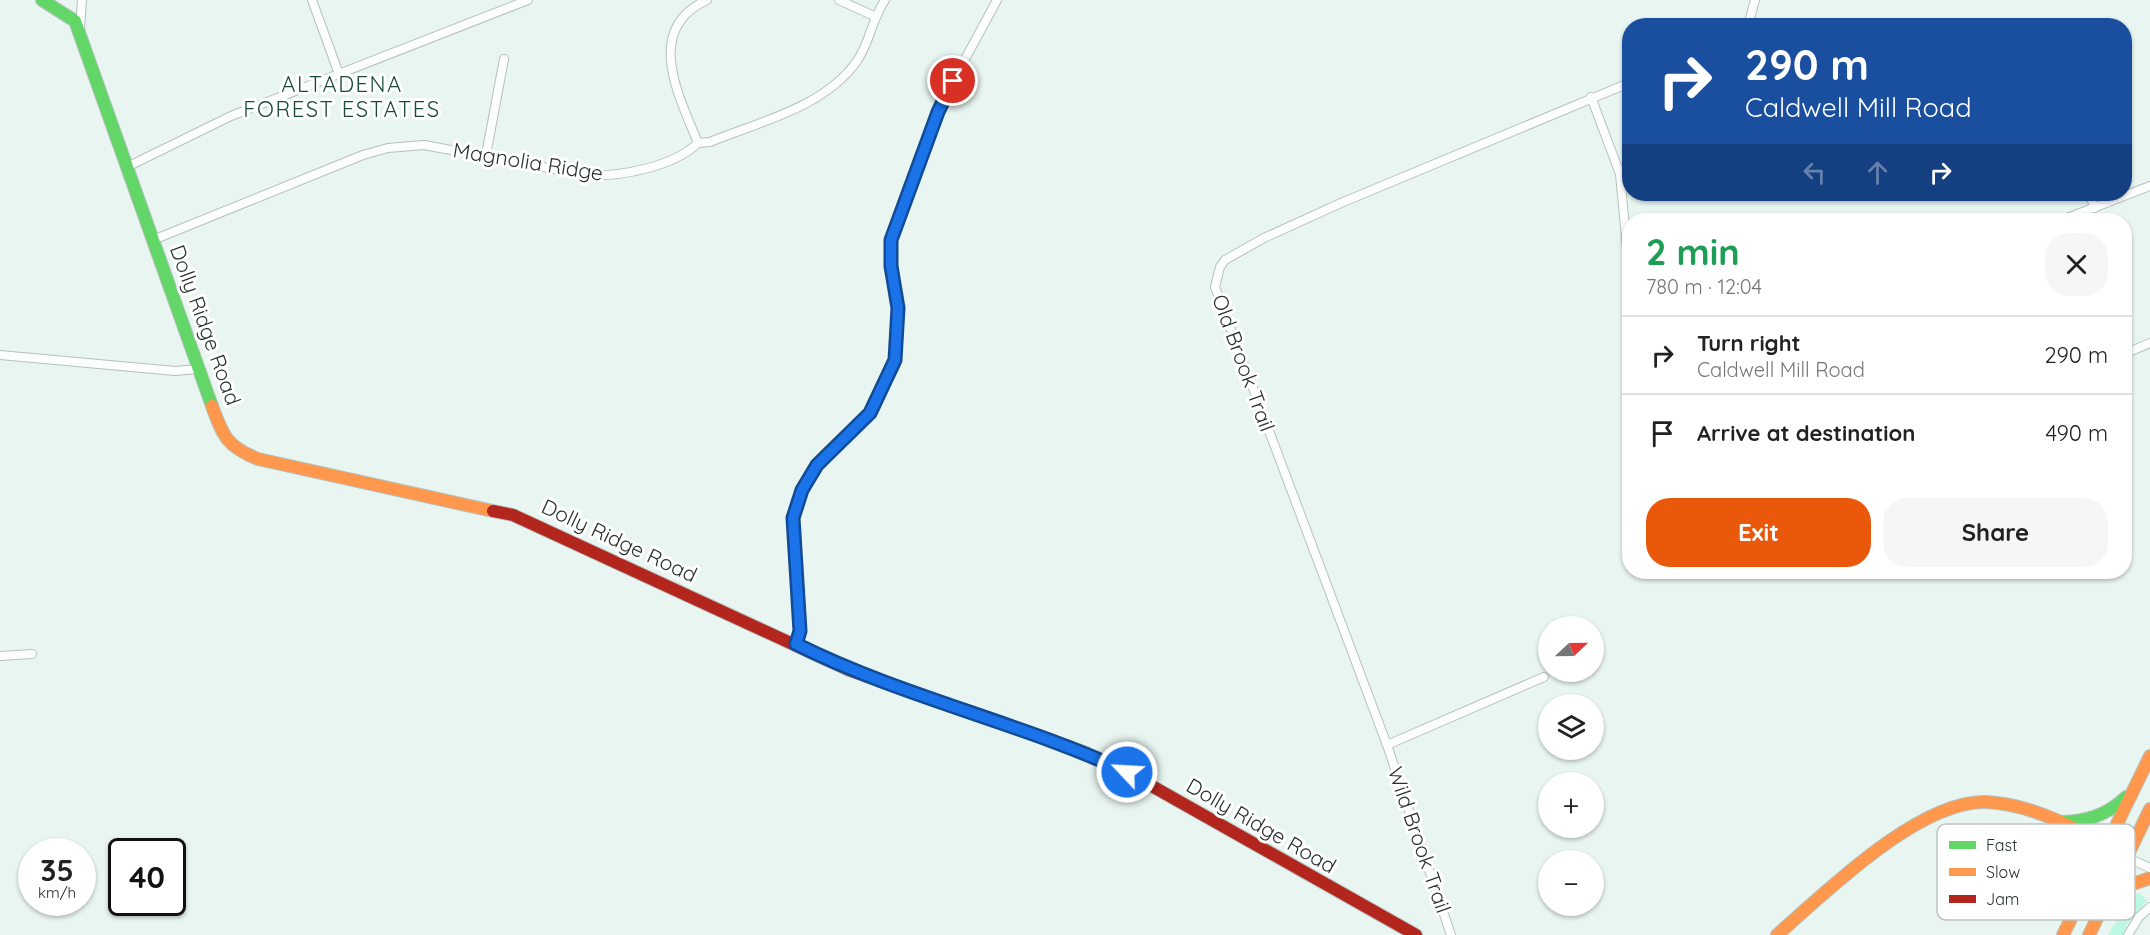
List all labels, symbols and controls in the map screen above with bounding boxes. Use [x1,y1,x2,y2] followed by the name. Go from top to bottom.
[1745,38,1869,91] text: 290 m
[1646,42,1724,120] icon: right
[927,55,978,106] pin
[936,64,969,97] icon: arrive
[243,70,441,123] district label: ALTADENA FOREST ESTATES
[1745,90,1972,124] text: Caldwell Mill Road
[451,136,605,186] street label: Magnolia Ridge
[1798,156,1831,189] icon: left
[1861,156,1894,189] icon: ahead
[1924,156,1957,189] icon: right
[1646,229,1740,274] text: 2 min
[2045,233,2108,296] button: close
[165,241,247,408] street label: Dolly Ridge Road
[1646,274,1762,299] text: 780 m · 12:04
[1207,291,1281,435] street label: Old Brook Trail
[1697,329,1801,357] text: Turn right
[1646,339,1679,372] icon: right
[2044,341,2108,369] text: 290 m
[1697,357,1865,382] text: Caldwell Mill Road
[1646,417,1679,450] icon: arrive
[1697,419,1915,447] text: Arrive at destination
[2045,419,2108,447] text: 490 m
[538,493,701,588] street label: Dolly Ridge Road
[1646,498,1871,567] button: Exit
[1883,498,2108,567] button: Share
[1538,616,1604,682] north arrow
[1538,616,1604,916] map controls
[1538,694,1604,760] button: layers
[1095,740,1159,804] position arrow
[1383,763,1457,916] street label: Wild Brook Trail
[1182,772,1341,879] street label: Dolly Ridge Road
[1538,772,1604,838] button: +
[1937,824,2135,920] legend
[1986,835,2017,855] text: Fast
[108,838,186,916] speed limit sign: 40
[1538,850,1604,916] button: −
[40,851,74,889] text: 35
[1986,862,2020,882] text: Slow
[38,883,76,902] text: km/h
[1986,889,2019,909] text: Jam

